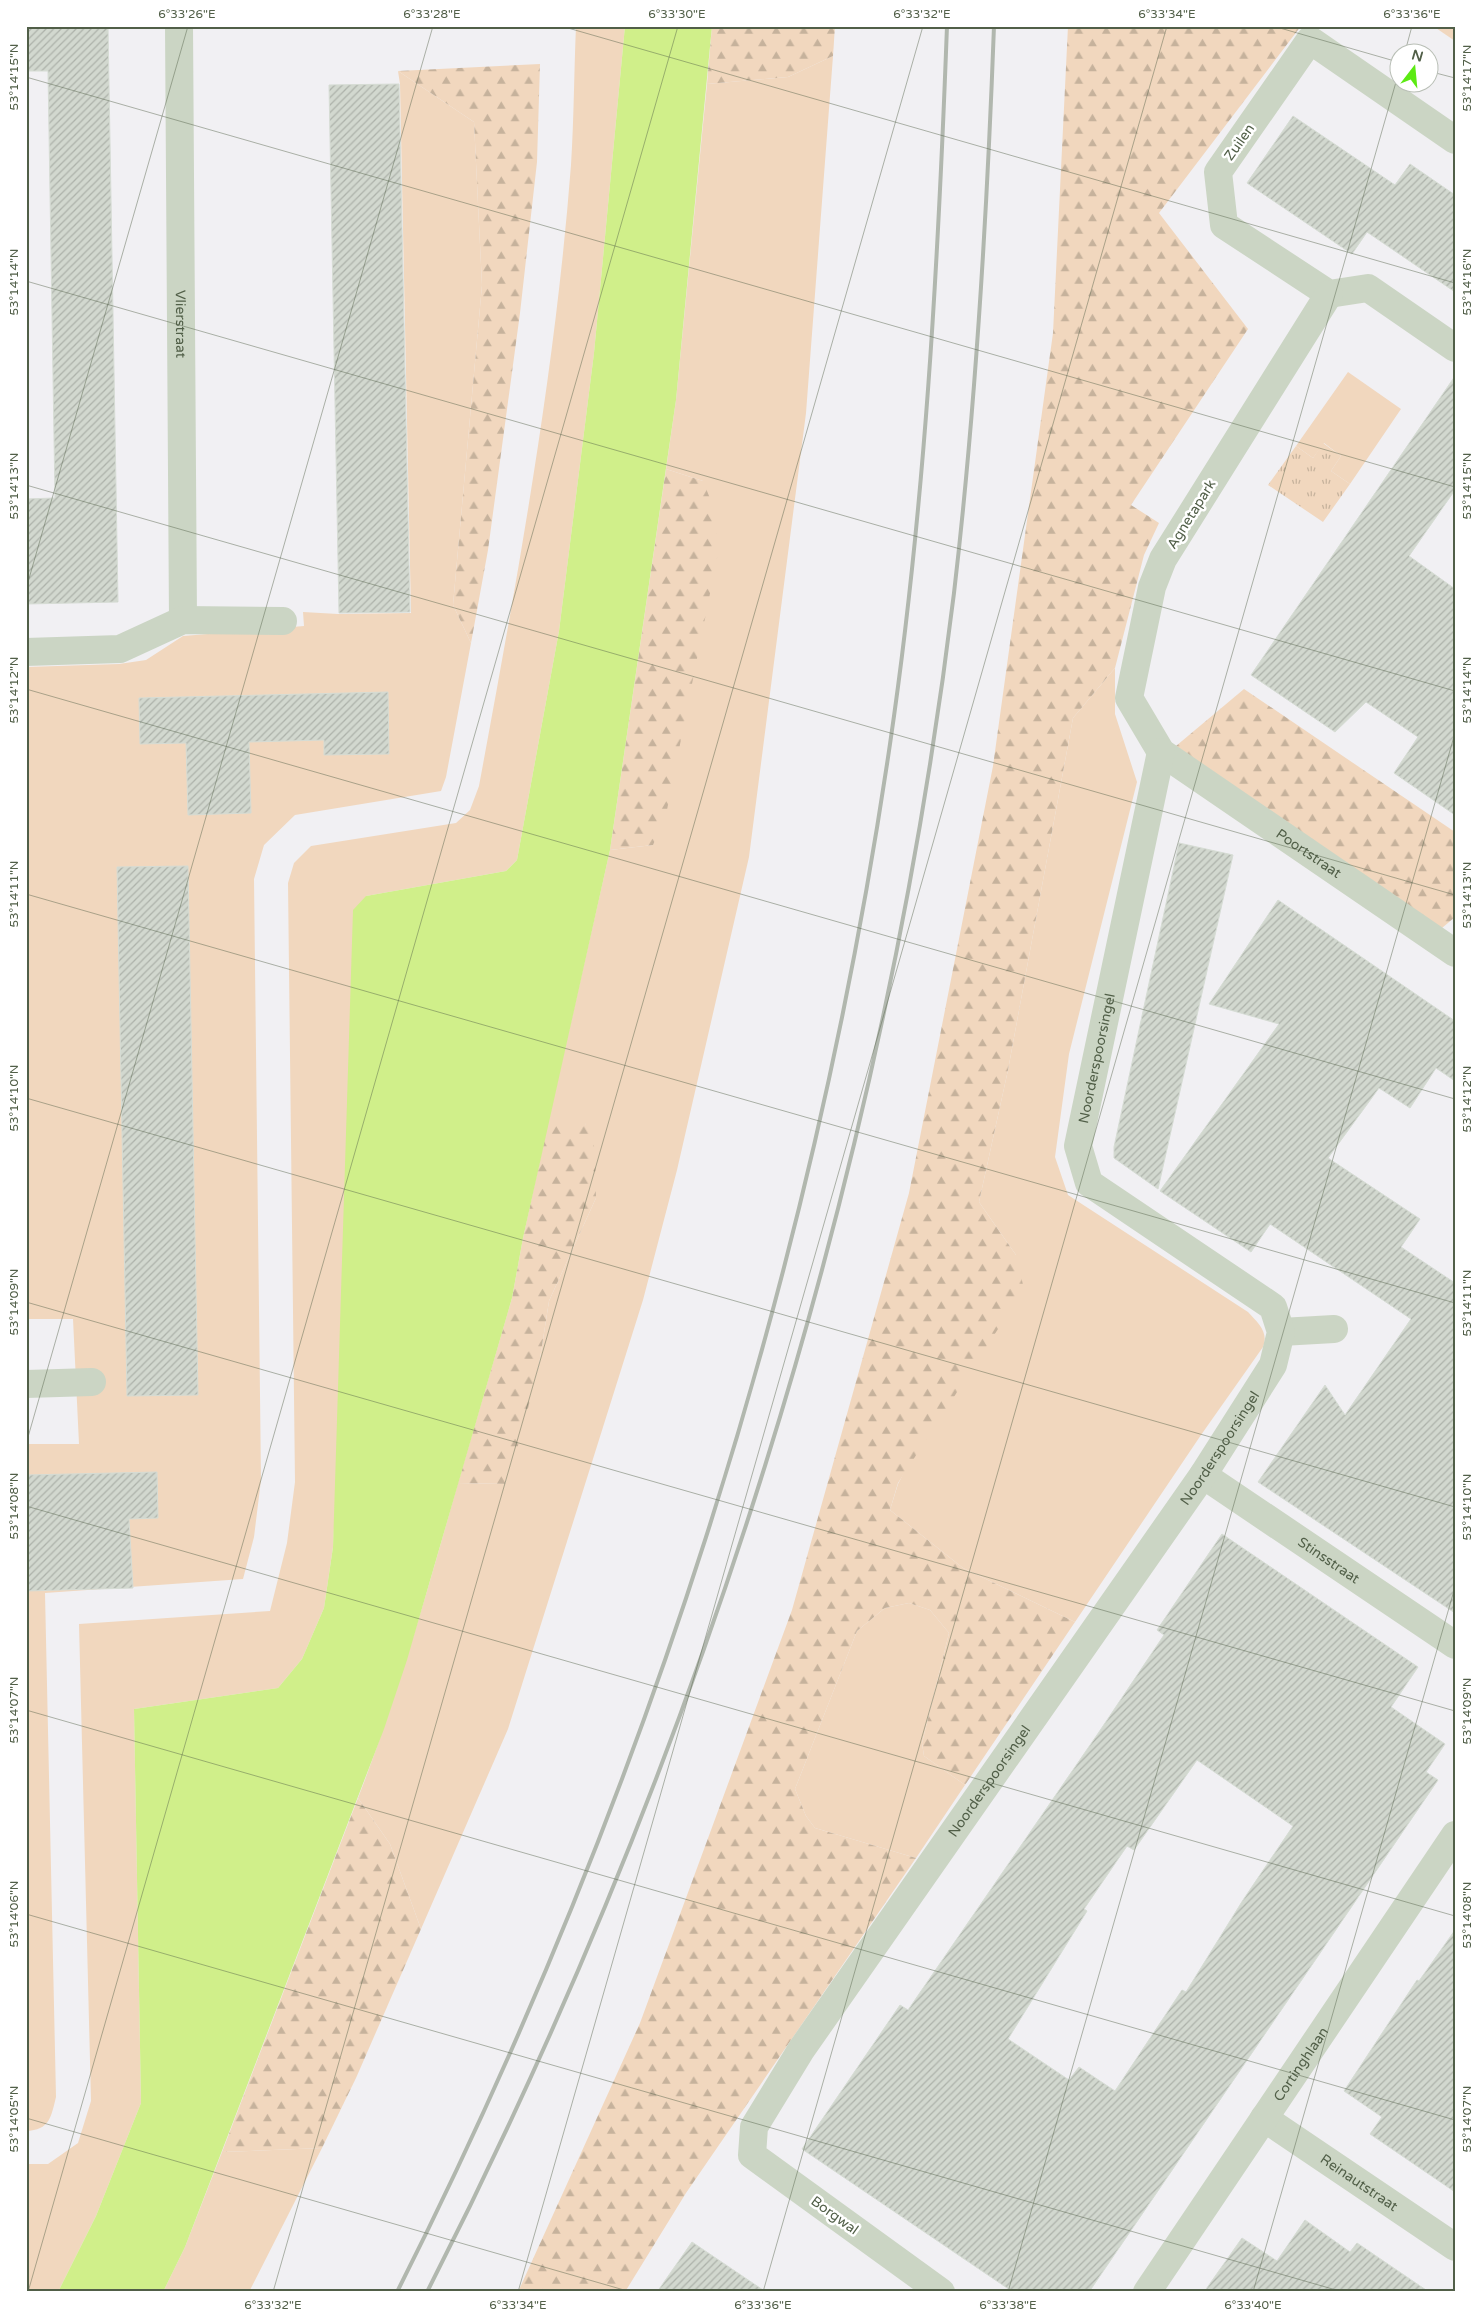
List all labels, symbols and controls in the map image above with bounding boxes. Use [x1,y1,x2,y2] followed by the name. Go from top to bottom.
[158,7,216,21] text: 6°33'26"E
[403,7,461,21] text: 6°33'28"E
[648,7,706,21] text: 6°33'30"E
[893,7,951,21] text: 6°33'32"E
[1138,7,1196,21] text: 6°33'34"E
[1383,7,1441,21] text: 6°33'36"E
[1388,42,1438,92] north arrow
[7,44,21,111] text: 53°14'15"N
[1460,45,1474,112] text: 53°14'17"N
[1410,46,1425,66] text: N
[1221,121,1258,164] street label: Zuilen
[7,249,21,316] text: 53°14'14"N
[1460,249,1474,316] text: 53°14'16"N
[172,290,189,359] street label: Vlierstraat
[7,453,21,520] text: 53°14'13"N
[1460,453,1474,520] text: 53°14'15"N
[1163,476,1220,552] street label: Agnetapark
[7,657,21,724] text: 53°14'12"N
[1460,657,1474,724] text: 53°14'14"N
[1273,825,1345,882] street label: Poortstraat
[7,861,21,928] text: 53°14'11"N
[1460,862,1474,929] text: 53°14'13"N
[1075,992,1119,1125] street label: Noorderspoorsingel
[7,1065,21,1132] text: 53°14'10"N
[1460,1066,1474,1133] text: 53°14'12"N
[7,1269,21,1336] text: 53°14'09"N
[1460,1270,1474,1337] text: 53°14'11"N
[1177,1388,1263,1508] street label: Noorderspoorsingel
[7,1473,21,1540] text: 53°14'08"N
[1460,1474,1474,1541] text: 53°14'10"N
[1295,1534,1363,1588] street label: Stinsstraat
[7,1677,21,1744] text: 53°14'07"N
[1460,1678,1474,1745] text: 53°14'09"N
[945,1722,1034,1840] street label: Noorderspoorsingel
[7,1881,21,1948] text: 53°14'06"N
[1460,1882,1474,1949] text: 53°14'08"N
[1270,2024,1332,2105] street label: Cortinghlaan
[7,2086,21,2153] text: 53°14'05"N
[1460,2086,1474,2153] text: 53°14'07"N
[1317,2151,1402,2215] street label: Reinautstraat
[808,2193,862,2238] street label: Borgwal
[244,2298,302,2312] text: 6°33'32"E
[489,2298,547,2312] text: 6°33'34"E
[734,2298,792,2312] text: 6°33'36"E
[979,2298,1037,2312] text: 6°33'38"E
[1224,2298,1282,2312] text: 6°33'40"E

